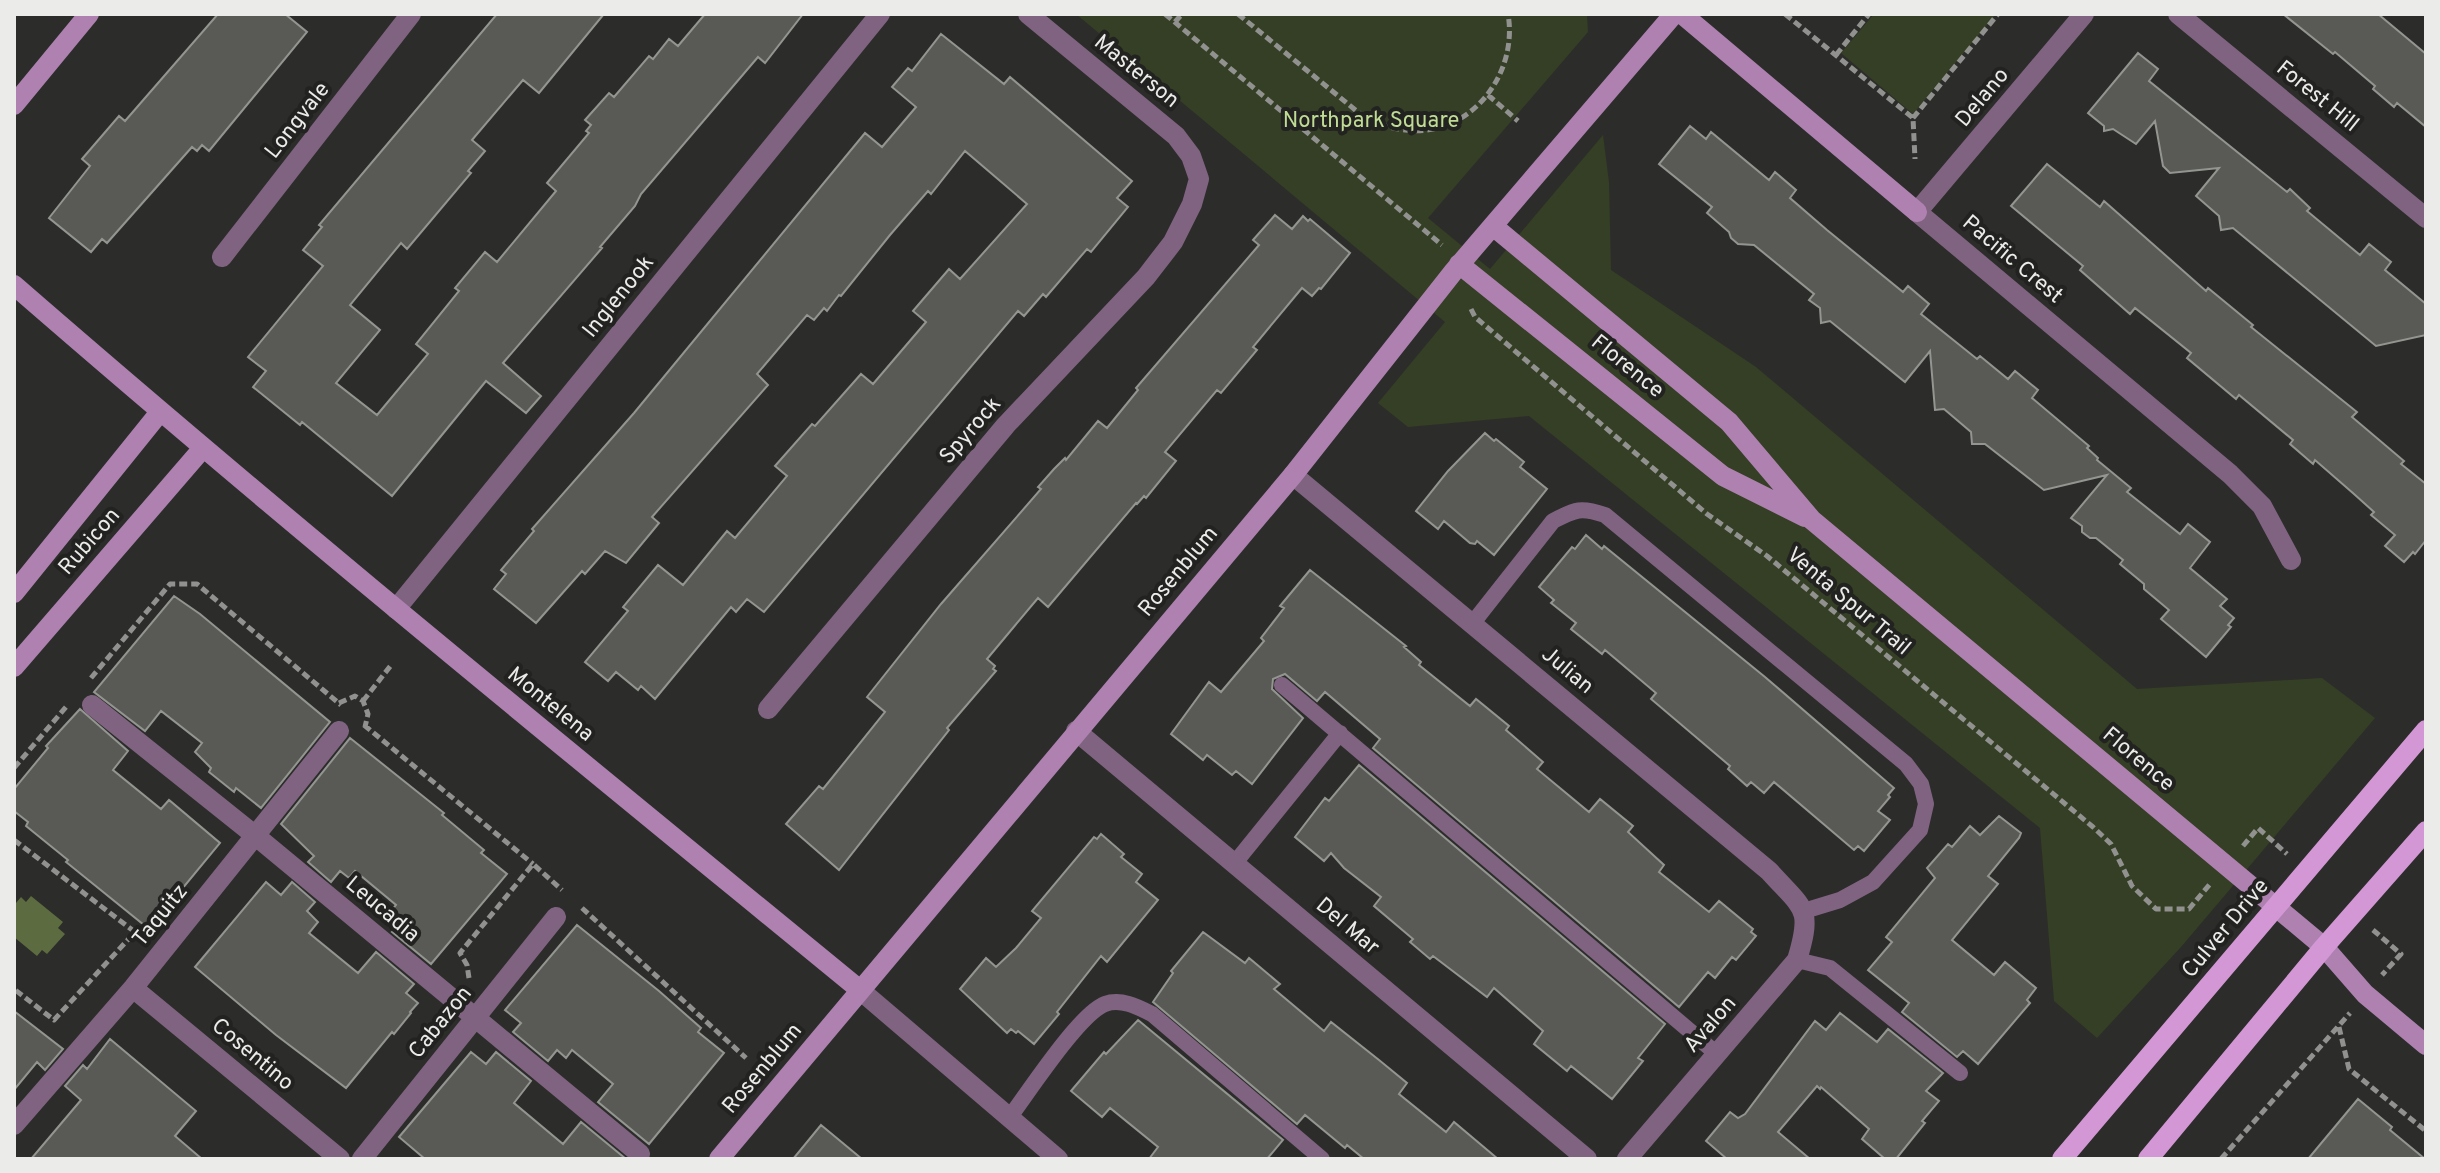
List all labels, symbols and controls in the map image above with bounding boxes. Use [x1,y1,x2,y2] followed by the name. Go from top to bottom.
[1088,29,1184,115] street label: Masterson
[2270,56,2364,138] street label: Forest Hill
[1950,63,2016,133] street label: Delano
[260,77,336,165] street label: Longvale
[1283,108,1459,135] park label: Northpark Square
[1956,210,2068,310] street label: Pacific Crest
[578,250,660,344] street label: Inglenook
[1585,329,1669,405] street label: Florence
[934,392,1008,470] street label: Spyrock
[53,503,127,581] street label: Rubicon
[1133,521,1225,623] street label: Rosenblum
[1780,542,1916,662] street label: Venta Spur Trail
[1535,641,1599,701] street label: Julian
[501,662,599,748] street label: Montelena
[2096,722,2180,798] street label: Florence
[339,871,425,949] street label: Leucadia
[2177,874,2275,984] street label: Culver Drive
[128,879,194,953] street label: Taquitz
[1310,893,1385,962] street label: Del Mar
[404,981,478,1065] street label: Cabazon
[1679,991,1743,1059] street label: Avalon
[205,1013,299,1097] street label: Cosentino
[717,1018,809,1120] street label: Rosenblum

